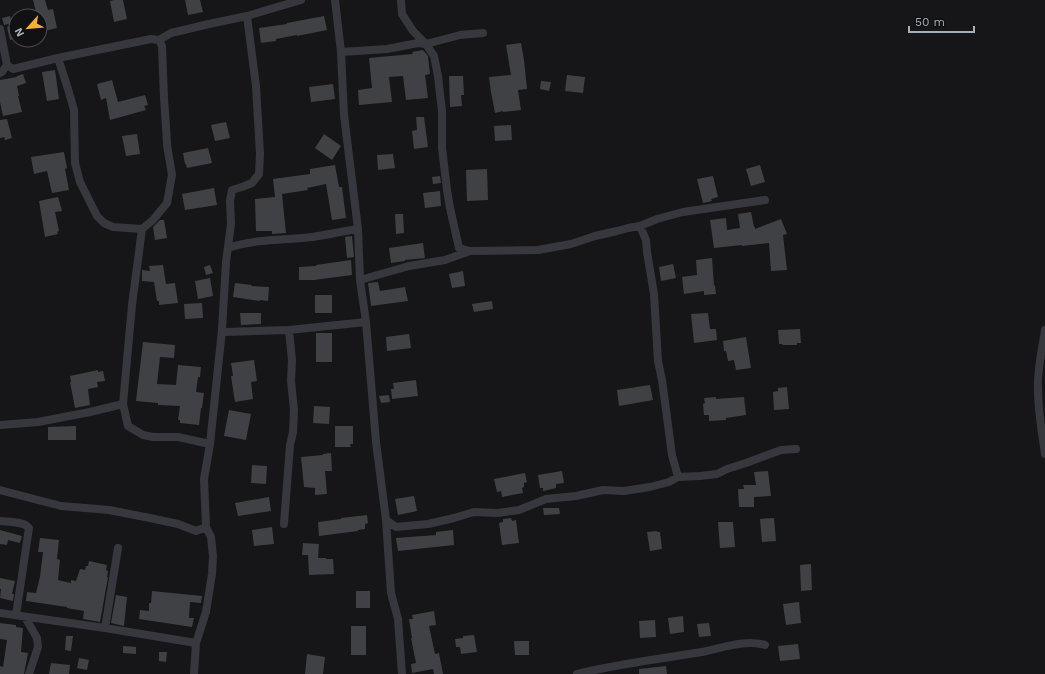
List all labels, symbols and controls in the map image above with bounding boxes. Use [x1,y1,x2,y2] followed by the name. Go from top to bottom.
[8,8,48,48] north arrow
[909,8,974,34] scale bar
[915,15,945,29] text: 50 m
[12,26,27,39] text: N

